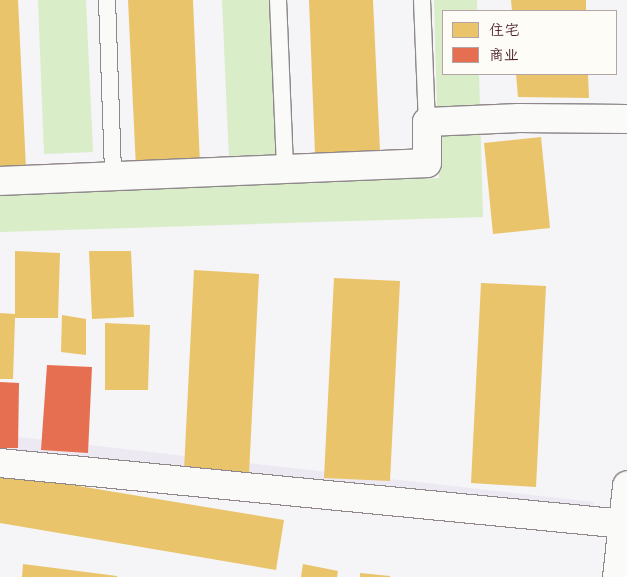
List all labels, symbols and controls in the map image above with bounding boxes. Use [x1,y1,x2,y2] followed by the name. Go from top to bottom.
[442,10,617,75] legend
[489,20,519,39] text: 住宅
[489,45,519,64] text: 商业

